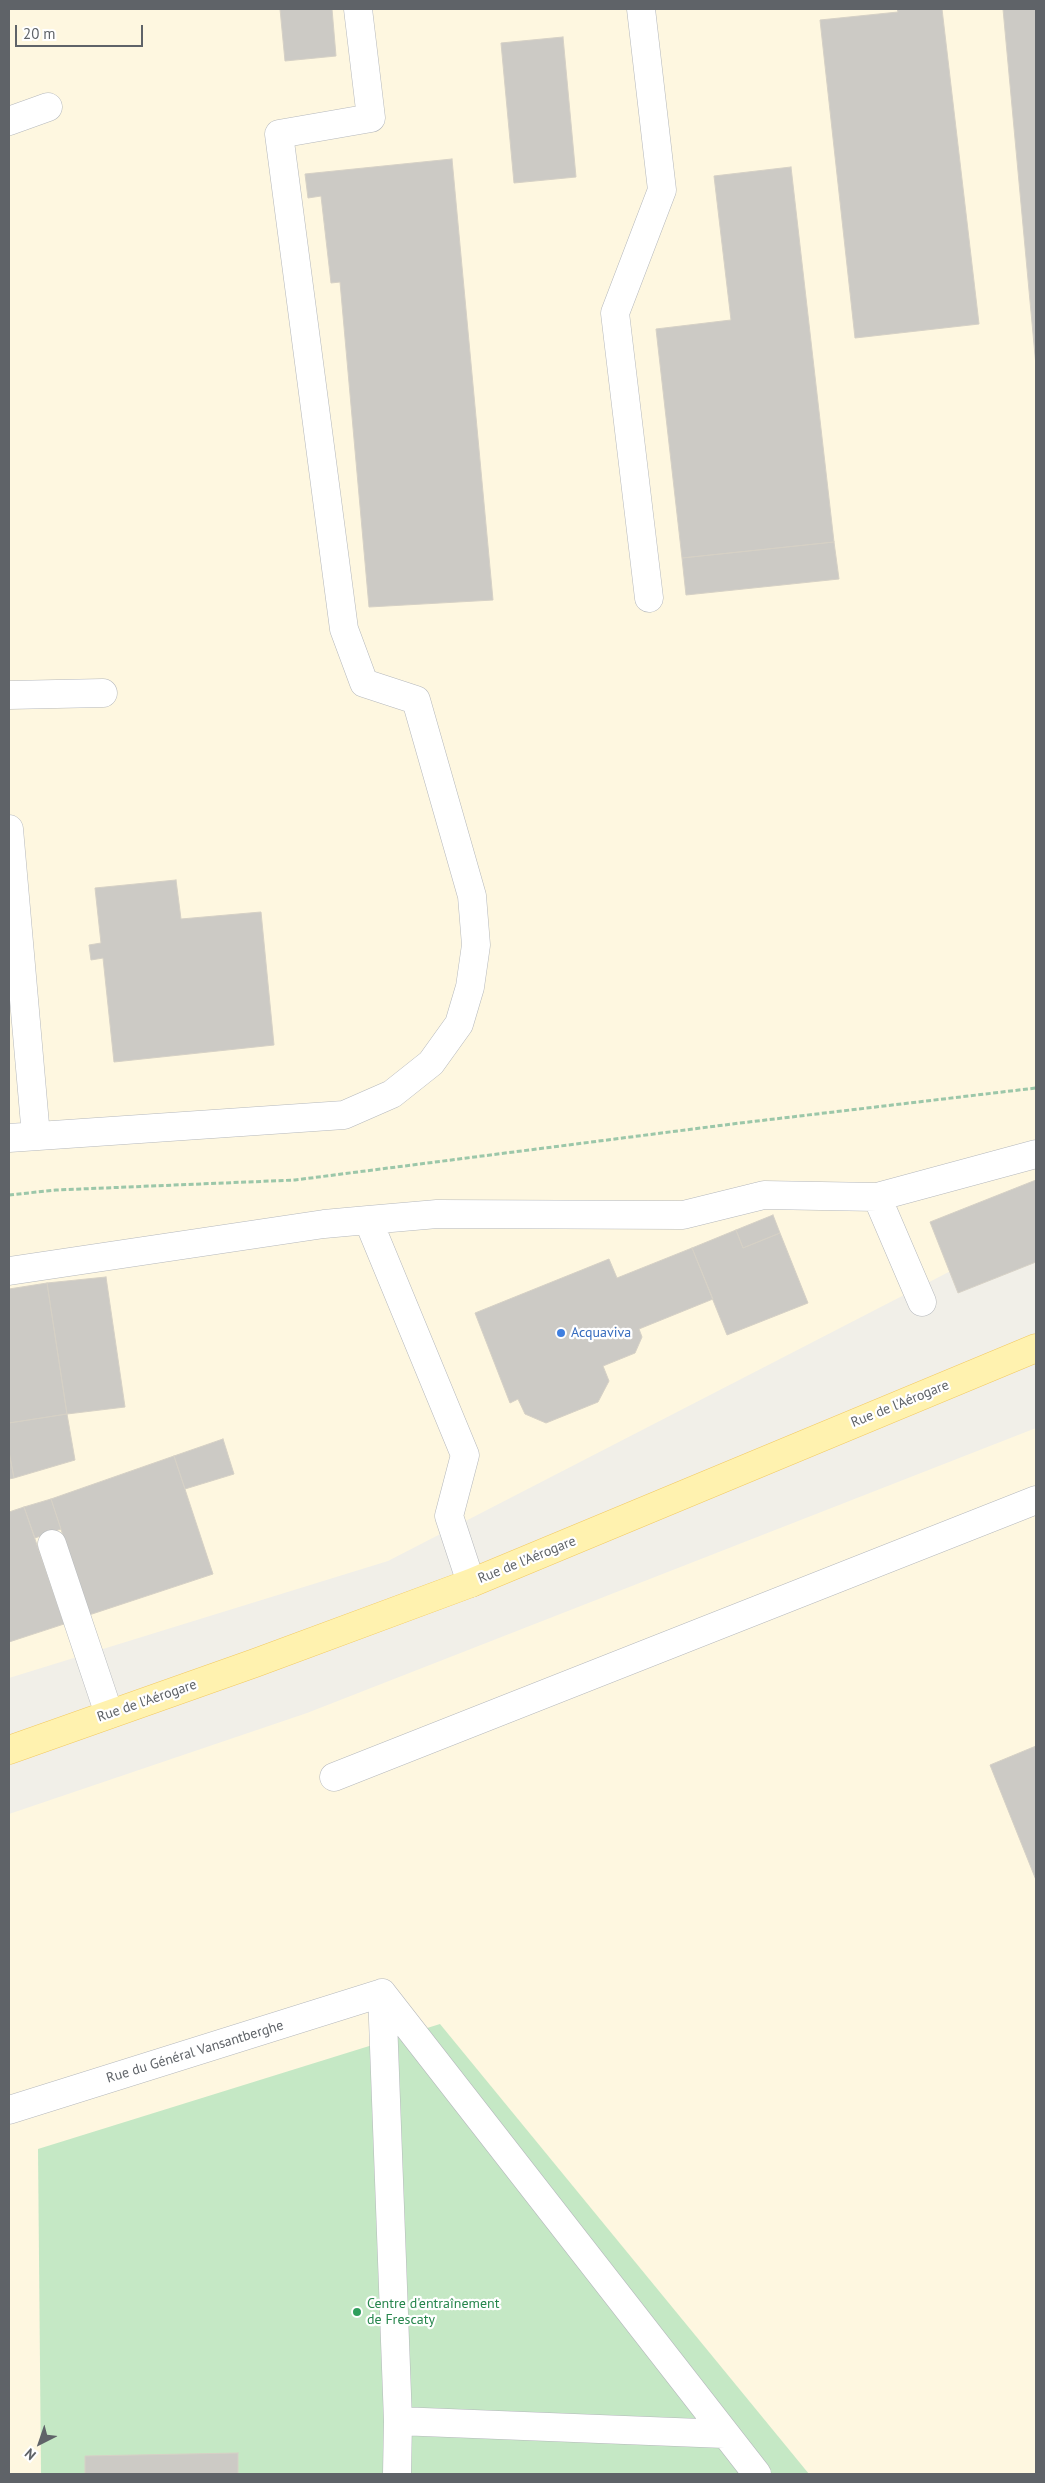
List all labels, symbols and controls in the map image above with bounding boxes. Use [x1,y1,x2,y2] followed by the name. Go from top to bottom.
[18,15,145,47] scale bar
[23,24,56,43] text: 20 m
[571,1325,631,1341] place label: Acquaviva
[555,1327,567,1339] marker: Acquaviva
[849,1377,951,1431] street label: Rue de l'Aérogare
[476,1533,578,1587] street label: Rue de l'Aérogare
[95,1676,199,1726] street label: Rue de l'Aérogare
[104,2017,286,2087] street label: Rue du Général Vansantberghe
[367,2296,499,2328] place label: Centre d'entraînement de Frescaty
[351,2306,363,2318] marker: Centre d'entraînement de Frescaty
[15,2418,65,2468] north arrow
[21,2445,40,2464] text: N

